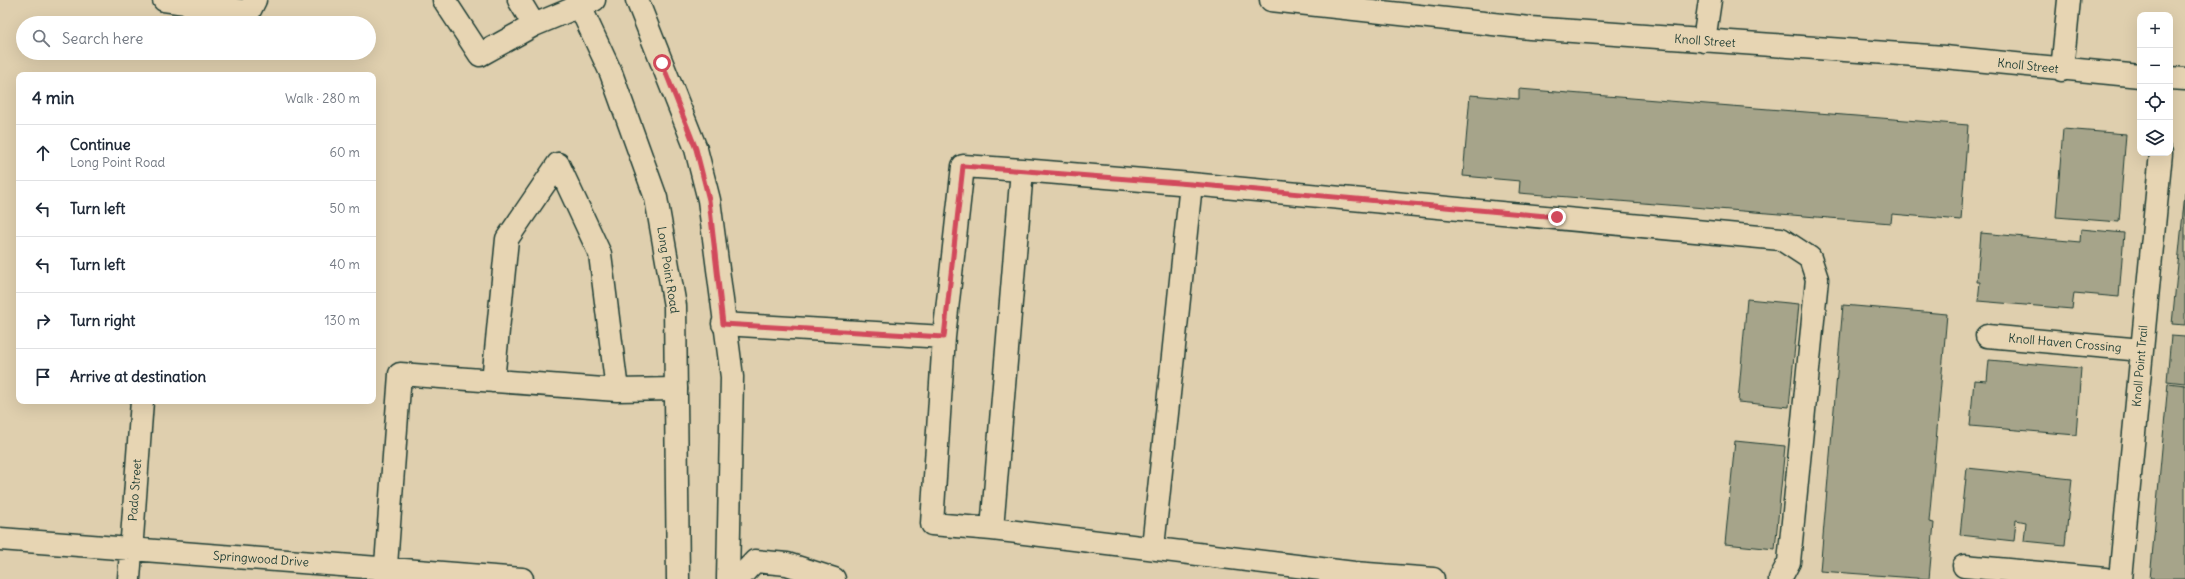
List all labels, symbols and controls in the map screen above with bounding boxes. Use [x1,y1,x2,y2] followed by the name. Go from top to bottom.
[2137,12,2173,156] map controls
[2137,12,2173,48] button: +
[16,16,376,60] search box
[30,27,52,49] icon: search
[62,29,143,48] text: Search here
[1674,31,1736,50] street label: Knoll Street
[2137,48,2173,84] button: −
[653,54,671,72] route start
[1997,55,2059,76] street label: Knoll Street
[2137,84,2173,120] button: locate
[32,87,74,109] text: 4 min
[285,90,360,107] text: Walk · 280 m
[2137,120,2173,156] button: layers
[70,135,131,154] text: Continue
[32,142,54,164] icon: ahead
[329,144,360,161] text: 60 m
[70,154,165,171] text: Long Point Road
[32,198,54,220] icon: left
[70,199,125,218] text: Turn left
[329,200,360,217] text: 50 m
[1548,208,1566,226] route end
[654,225,683,315] street label: Long Point Road
[32,254,54,276] icon: left
[70,255,125,274] text: Turn left
[329,256,360,273] text: 40 m
[32,310,54,332] icon: right
[70,311,135,330] text: Turn right
[324,312,360,329] text: 130 m
[2128,324,2151,407] street label: Knoll Point Trail
[2008,330,2122,355] street label: Knoll Haven Crossing
[32,366,54,388] icon: arrive
[70,367,206,386] text: Arrive at destination
[125,458,144,522] street label: Pado Street
[213,548,309,569] street label: Springwood Drive

